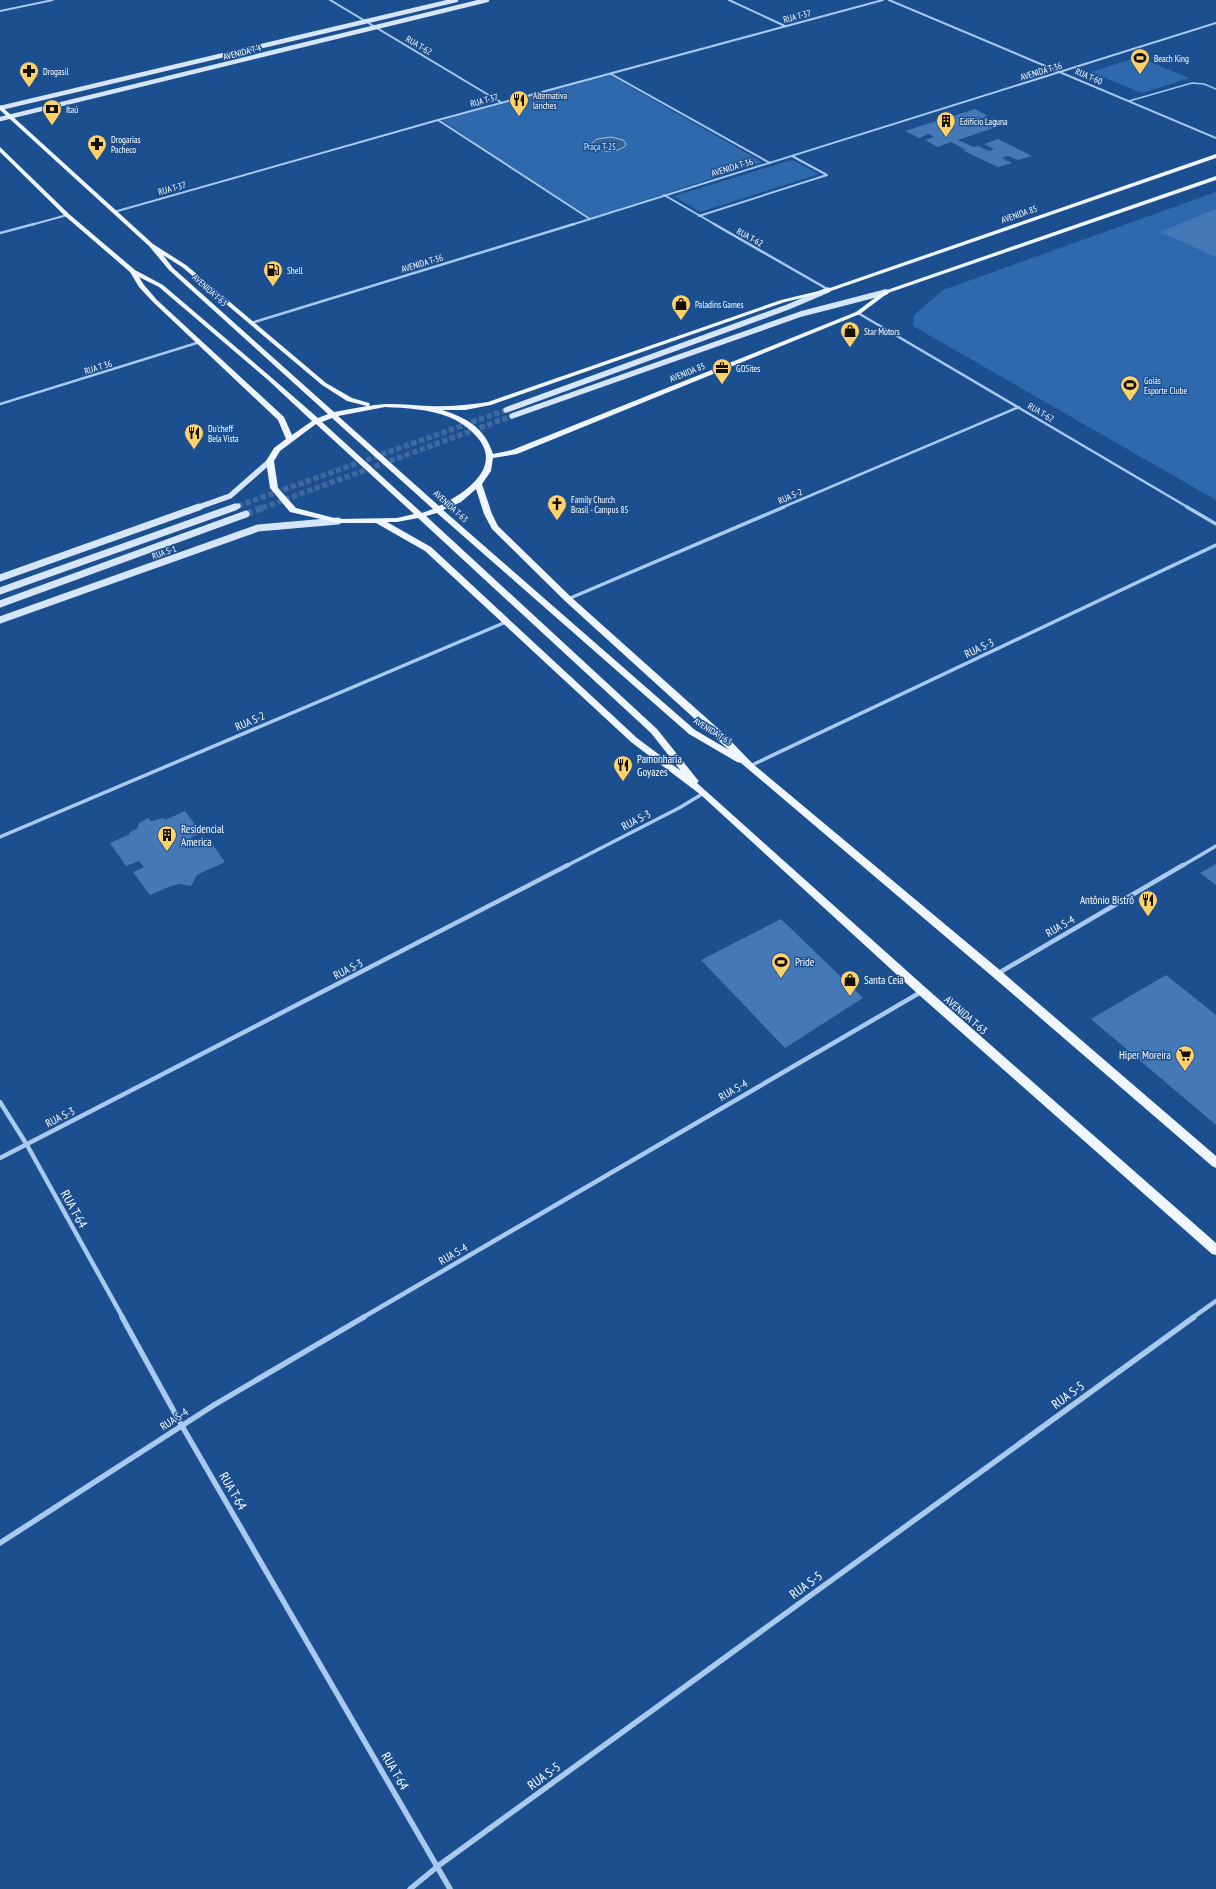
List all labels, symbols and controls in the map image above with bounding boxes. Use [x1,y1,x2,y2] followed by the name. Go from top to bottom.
[782,7,812,25] street label: RUA T-37
[404,33,434,57] street label: RUA T-62
[222,42,262,62] street label: AVENIDA T-4
[1129,47,1151,75] sports icon: Beach King
[1154,53,1189,64] place label: Beach King
[1019,59,1063,83] street label: AVENIDA T-36
[18,60,40,88] pharmacy icon: Drogasil
[1074,65,1104,87] street label: RUA T-60
[43,66,70,77] place label: Drogasil
[508,89,530,117] restaurant icon: Alternativa lanches
[533,90,567,111] place label: Alternativa lanches
[469,91,499,109] street label: RUA T-37
[41,98,63,126] bank icon: Itaú
[66,104,78,115] place label: Itaú
[935,110,957,138] building icon: Edifício Laguna
[960,116,1008,127] place label: Edifício Laguna
[86,133,108,161] pharmacy icon: Drogarias Pacheco
[111,134,141,155] place label: Drogarias Pacheco
[584,141,616,152] park label: Praça T-25
[710,155,754,179] street label: AVENIDA T-36
[157,179,187,197] street label: RUA T-37
[1000,203,1038,225] street label: AVENIDA 85
[735,225,765,249] street label: RUA T-62
[400,251,444,275] street label: AVENIDA T-36
[262,259,284,287] fuel station icon: Shell
[287,265,304,276] place label: Shell
[190,272,230,308] street label: AVENIDA T-63
[670,293,692,321] shop icon: Paladins Games
[695,299,744,310] place label: Paladins Games
[839,320,861,348] shop icon: Star Motors
[864,326,900,337] place label: Star Motors
[711,357,733,385] office icon: GOSites
[83,358,113,376] street label: RUA T 36
[668,360,706,384] street label: AVENIDA 85
[736,363,760,374] place label: GOSites
[1119,374,1141,402] sports icon: Goiás Esporte Clube
[1144,375,1187,396] place label: Goiás Esporte Clube
[1026,400,1056,424] street label: RUA T-62
[183,422,205,450] restaurant icon: Du'cheff Bela Vista
[208,423,239,444] place label: Du'cheff Bela Vista
[776,486,804,506] street label: RUA S-2
[431,488,471,524] street label: AVENIDA T-63
[546,493,568,521] church icon: Family Church Brasil - Campus 85
[571,494,628,515] place label: Family Church Brasil - Campus 85
[150,543,178,561] street label: RUA S-1
[962,635,996,661] street label: RUA S-3
[233,708,267,734] street label: RUA S-2
[692,715,734,747] street label: AVENIDA T-63
[637,752,682,779] place label: Pamonharia Goyazes
[612,754,634,782] restaurant icon: Pamonharia Goyazes
[619,807,653,833] street label: RUA S-3
[181,822,224,849] place label: Residencial America
[156,824,178,852] building icon: Residencial America
[1137,889,1159,917] restaurant icon: Antônio Bistrô
[1080,893,1134,907] place label: Antônio Bistrô
[1043,912,1077,940] street label: RUA S-4
[770,951,792,979] sports icon: Pride
[795,955,815,969] place label: Pride
[331,956,365,982] street label: RUA S-3
[839,969,861,997] shop icon: Santa Ceia
[864,973,904,987] place label: Santa Ceia
[942,993,990,1037] street label: AVENIDA T-63
[1174,1044,1196,1072] supermarket icon: Hiper Moreira
[1119,1048,1171,1062] place label: Hiper Moreira
[716,1076,750,1104] street label: RUA S-4
[43,1104,77,1130] street label: RUA S-3
[57,1187,91,1231] street label: RUA T-64
[436,1240,470,1268] street label: RUA S-4
[1048,1377,1088,1413] street label: RUA S-5
[157,1405,191,1433] street label: RUA S-4
[215,1469,251,1513] street label: RUA T-64
[786,1567,826,1603] street label: RUA S-5
[377,1749,413,1793] street label: RUA T-64
[524,1758,564,1794] street label: RUA S-5

